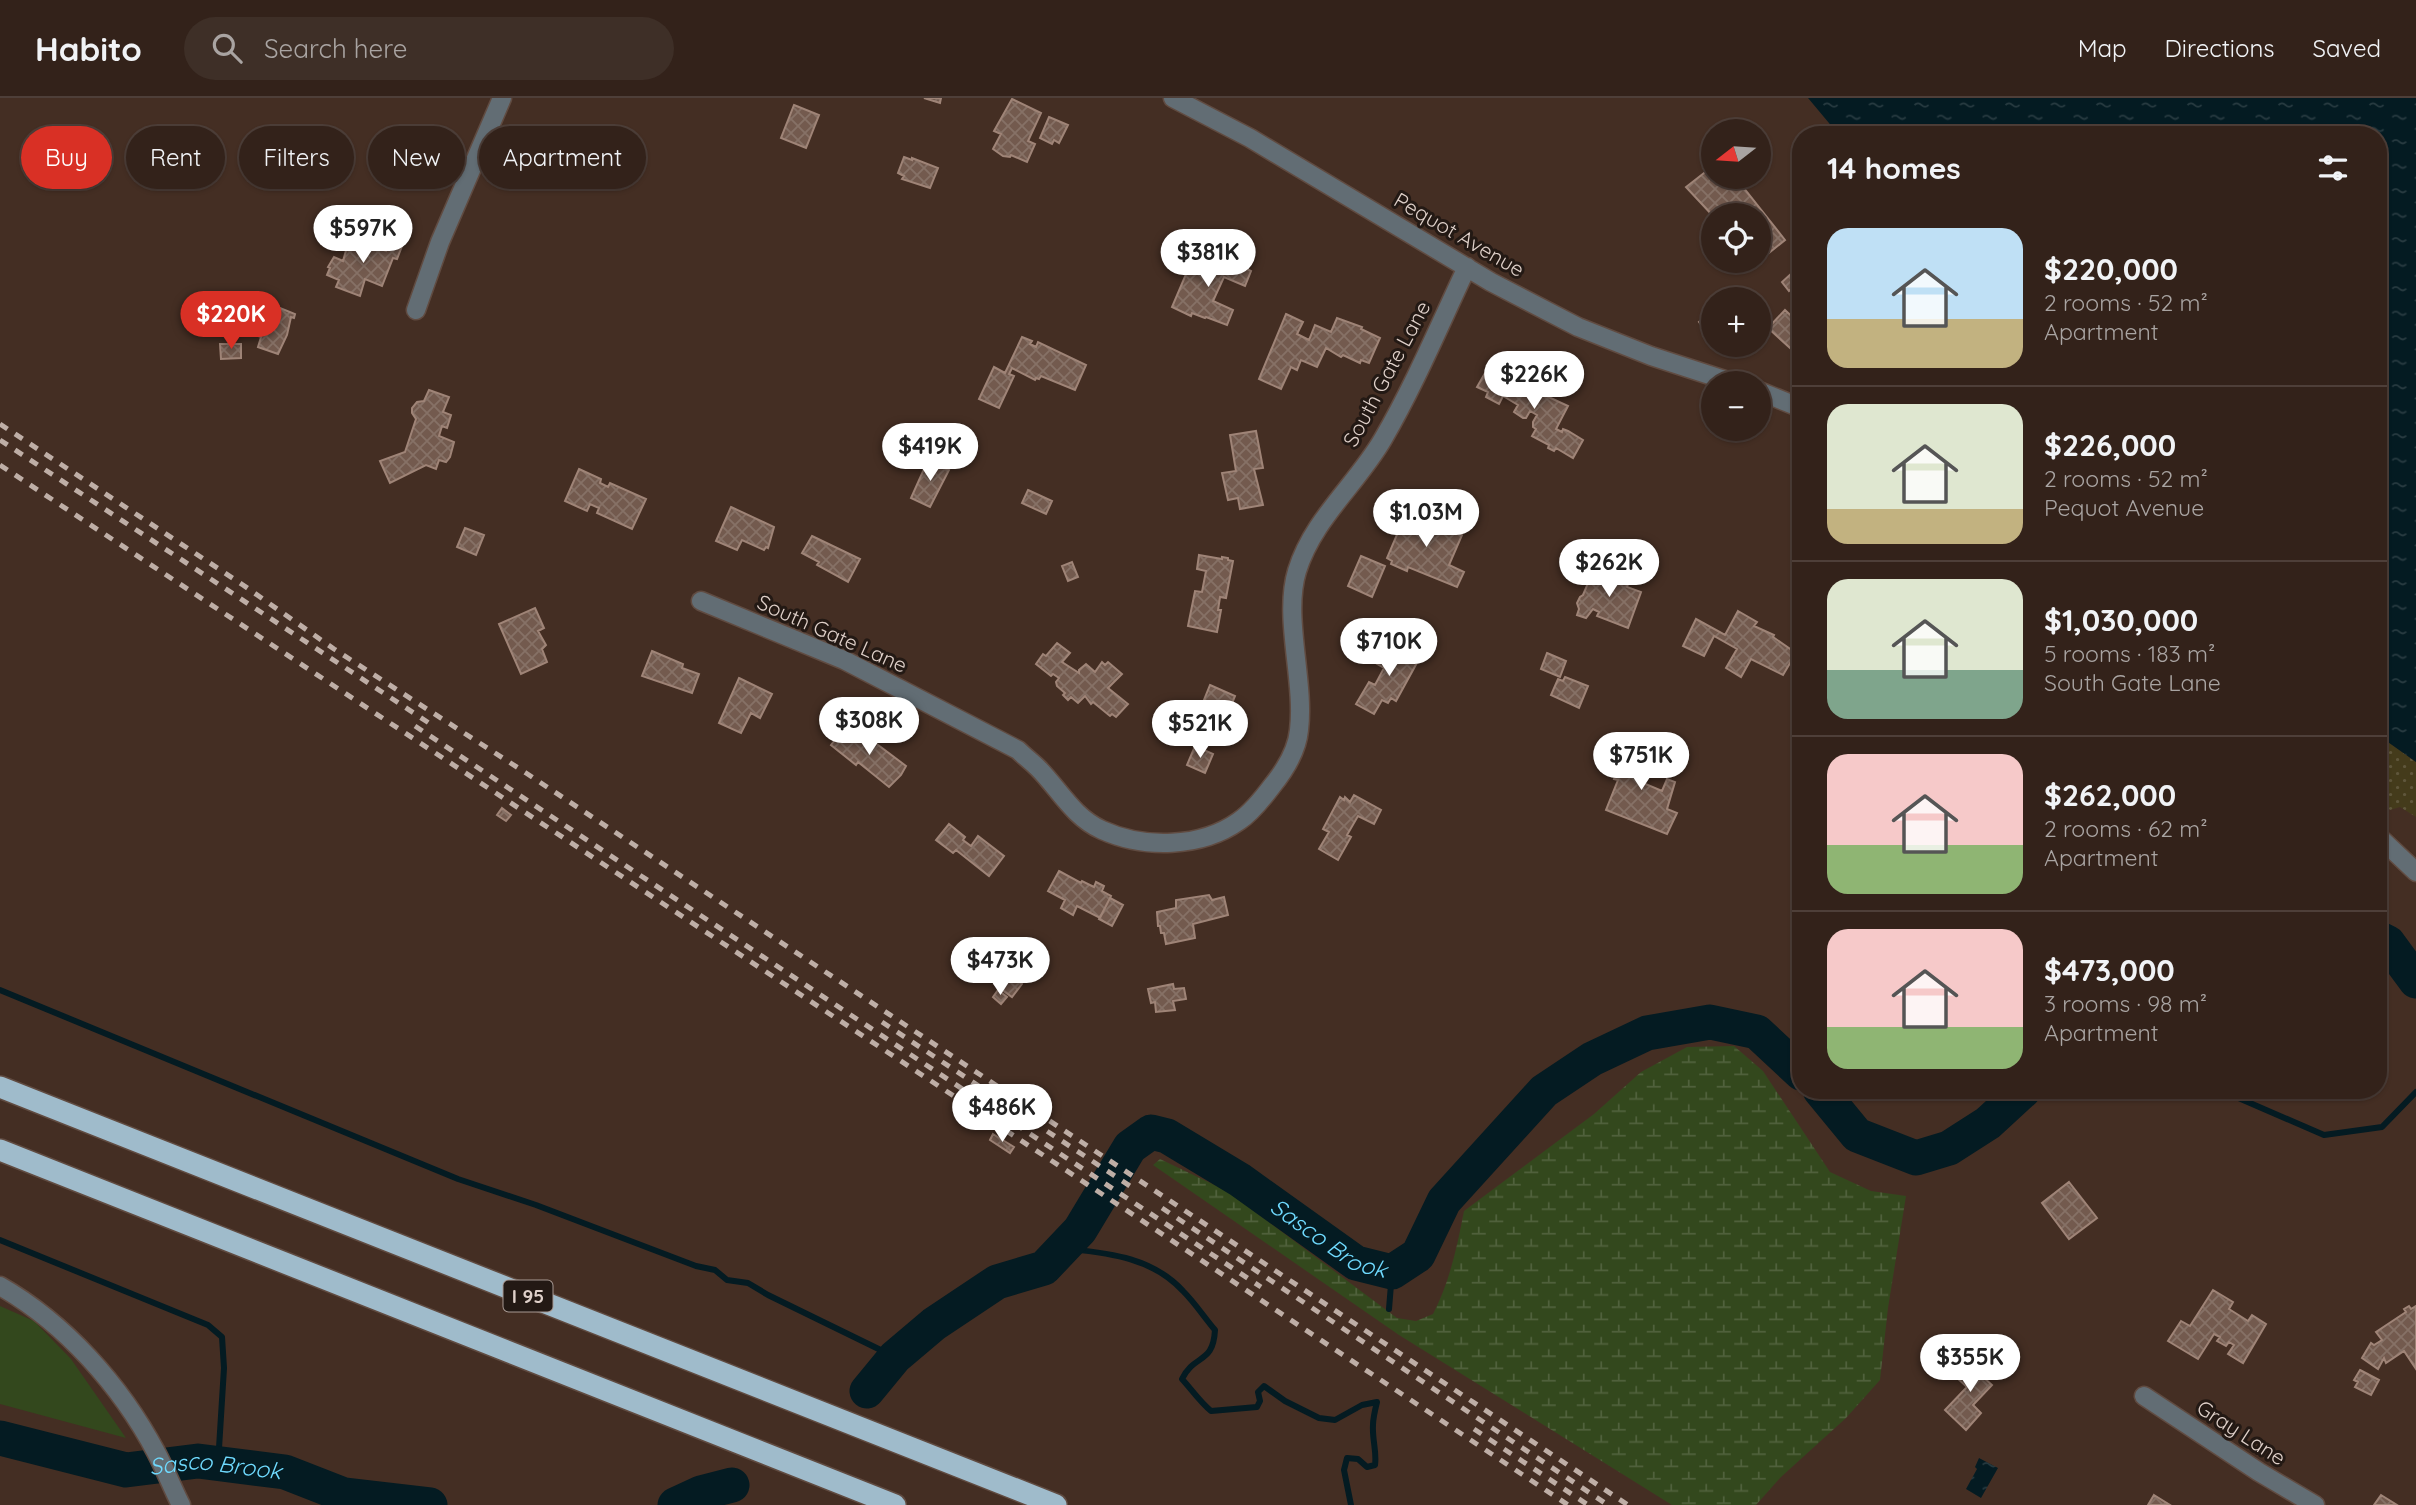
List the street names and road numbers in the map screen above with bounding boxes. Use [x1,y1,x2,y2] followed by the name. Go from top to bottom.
[1390,186,1529,282] street label: Pequot Avenue
[1337,296,1435,451] street label: South Gate Lane
[753,588,911,678] street label: South Gate Lane
[504,1280,552,1312] road number: I 95
[2192,1394,2291,1470] street label: Gray Lane

